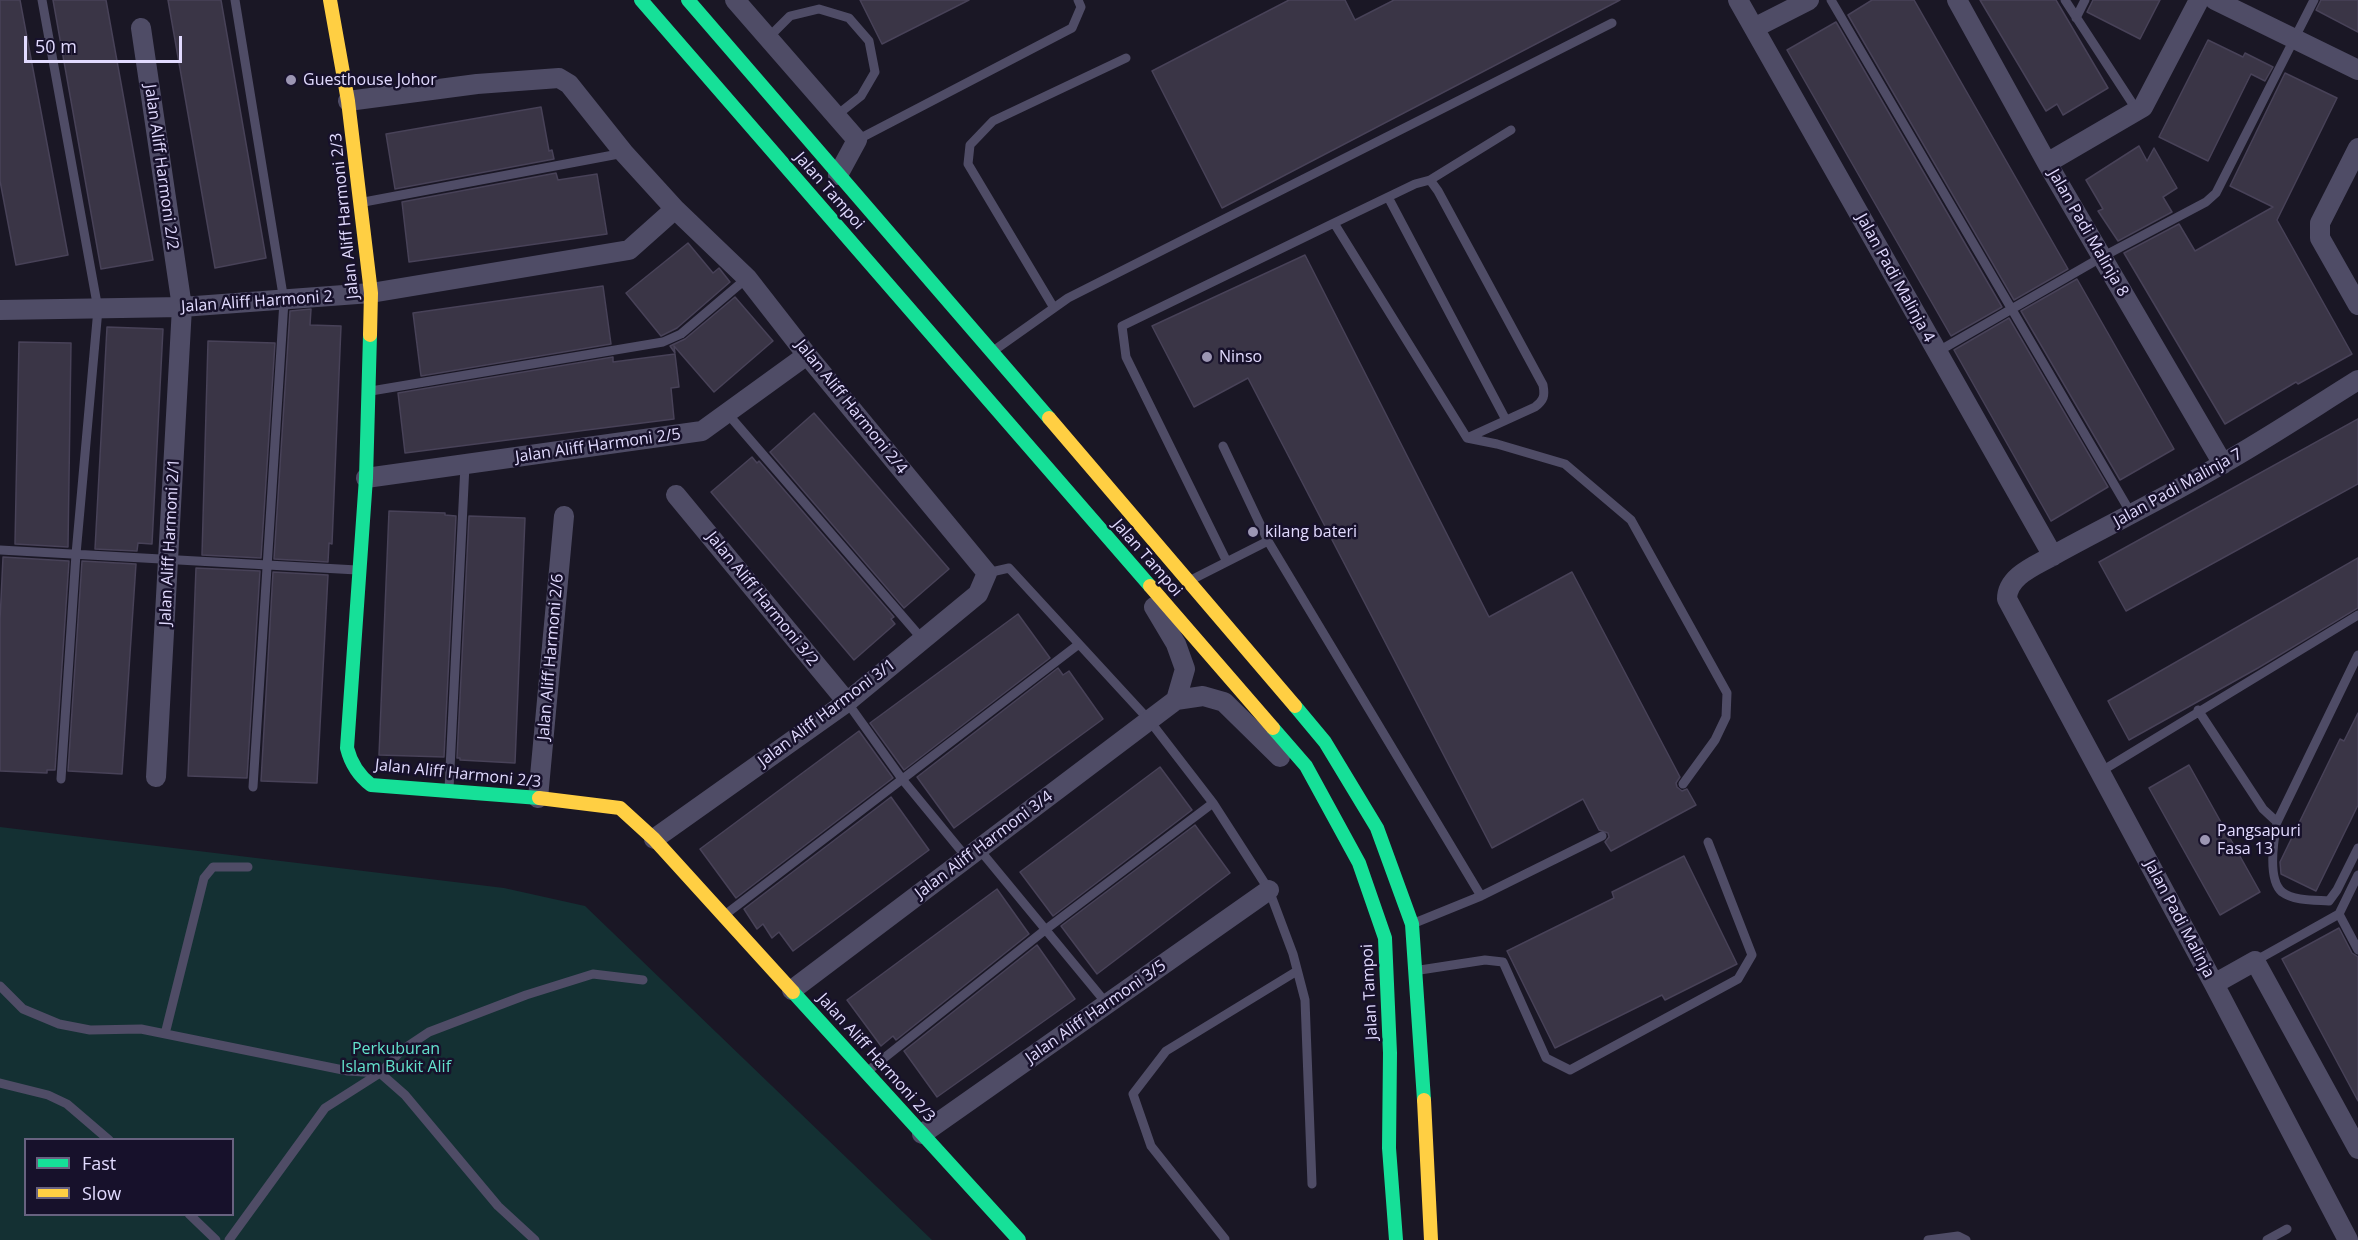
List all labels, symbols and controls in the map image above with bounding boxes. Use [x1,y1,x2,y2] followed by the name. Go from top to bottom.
[27,24,184,62] scale bar
[35,34,77,58] text: 50 m
[303,70,437,90] place label: Guesthouse Johor
[284,73,298,87] marker: Guesthouse Johor
[140,83,182,251] street label: Jalan Aliff Harmoni 2/2
[327,132,363,300] street label: Jalan Aliff Harmoni 2/3
[790,148,868,234] street label: Jalan Tampoi
[2044,166,2132,300] street label: Jalan Padi Malinja 8
[1852,210,1938,346] street label: Jalan Padi Malinja 4
[181,287,333,317] street label: Jalan Aliff Harmoni 2
[791,336,911,478] street label: Jalan Aliff Harmoni 2/4
[1219,347,1262,367] place label: Ninso
[1200,350,1214,364] marker: Ninso
[514,425,682,467] street label: Jalan Aliff Harmoni 2/5
[2110,445,2246,531] street label: Jalan Padi Malinja 7
[156,458,184,626] street label: Jalan Aliff Harmoni 2/1
[1108,515,1186,601] street label: Jalan Tampoi
[1265,522,1357,542] place label: kilang bateri
[1246,525,1260,539] marker: kilang bateri
[702,528,822,670] street label: Jalan Aliff Harmoni 3/2
[534,573,568,741] street label: Jalan Aliff Harmoni 2/6
[755,655,899,771] street label: Jalan Aliff Harmoni 3/1
[374,756,542,792] street label: Jalan Aliff Harmoni 2/3
[912,787,1056,903] street label: Jalan Aliff Harmoni 3/4
[2217,821,2301,859] place label: Pangsapuri Fasa 13
[2198,833,2212,847] marker: Pangsapuri Fasa 13
[2140,857,2218,981] street label: Jalan Padi Malinja
[1358,944,1382,1040] street label: Jalan Tampoi
[1022,956,1170,1068] street label: Jalan Aliff Harmoni 3/5
[813,990,939,1126] street label: Jalan Aliff Harmoni 2/3
[341,1039,451,1077] park label: Perkuburan Islam Bukit Alif
[24,1138,234,1216] legend
[82,1151,116,1175] text: Fast
[82,1181,121,1205] text: Slow

